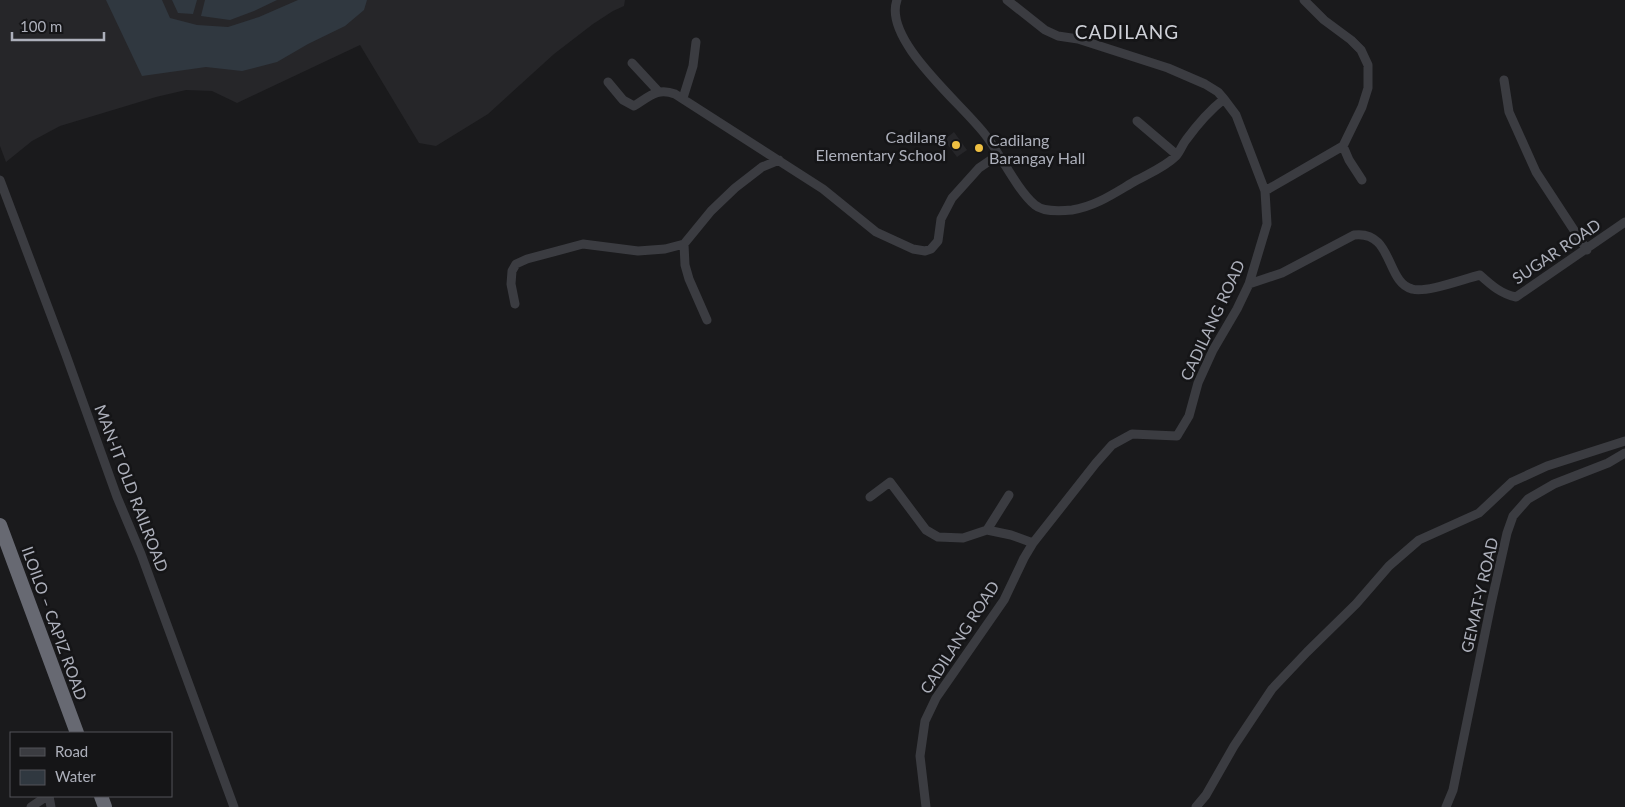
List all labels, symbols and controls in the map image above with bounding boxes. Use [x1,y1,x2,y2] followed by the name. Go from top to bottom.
[12,10,105,42] scale bar
[20,17,62,35] text: 100 m
[1075,20,1179,43] district label: CADILANG
[816,127,946,164] place label: Cadilang Elementary School
[989,130,1085,167] place label: Cadilang Barangay Hall
[950,139,962,151] marker: Cadilang Elementary School
[973,142,985,154] marker: Cadilang Barangay Hall
[1508,214,1604,288] street label: SUGAR ROAD
[1176,257,1248,383] street label: CADILANG ROAD
[91,402,173,574] street label: MAN-IT OLD RAILROAD
[1456,535,1502,655] street label: GEMAT-Y ROAD
[18,544,92,702] street label: ILOILO – CAPIZ ROAD
[915,577,1003,697] street label: CADILANG ROAD
[10,732,172,797] legend
[55,742,88,760] text: Road
[55,767,96,785] text: Water

